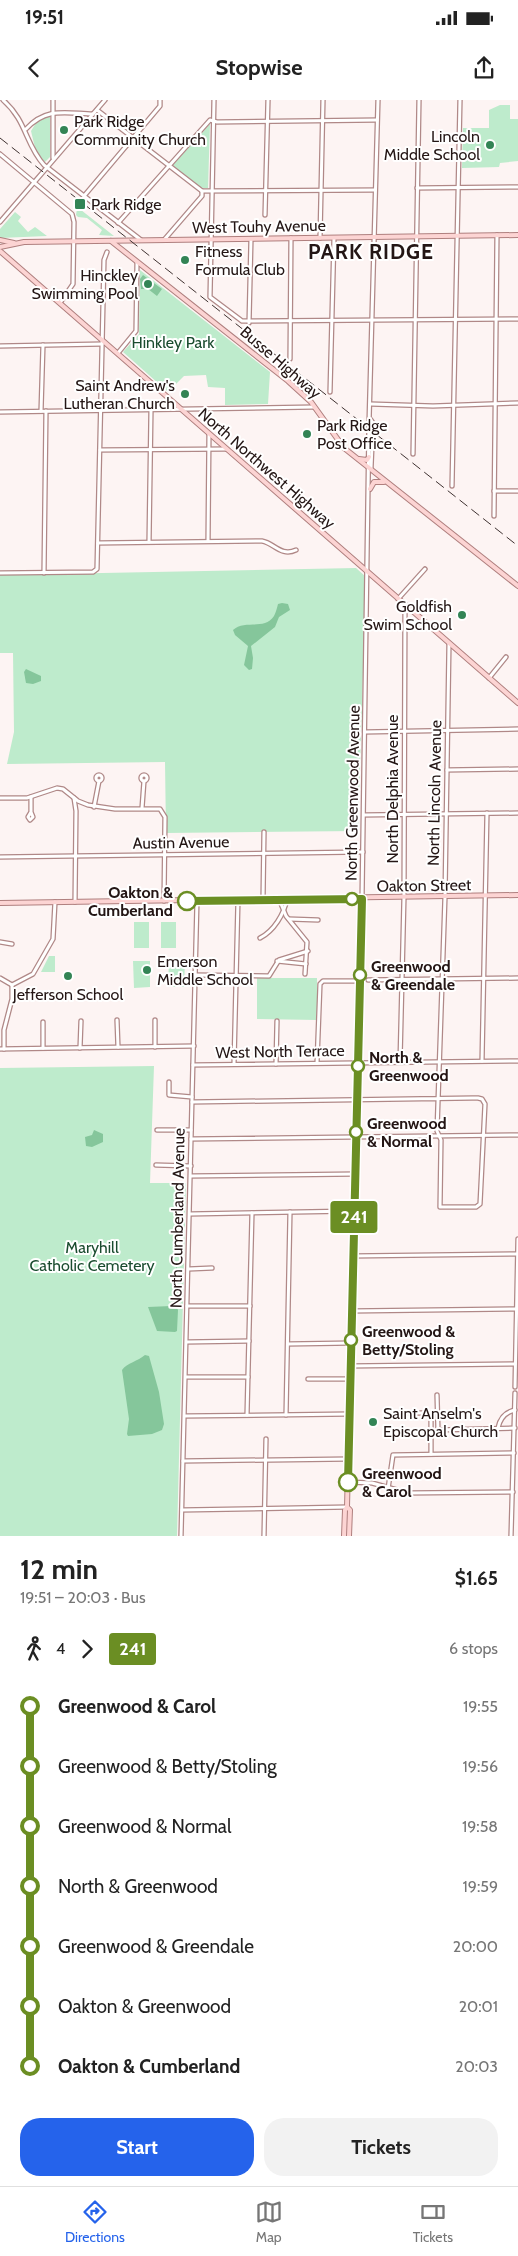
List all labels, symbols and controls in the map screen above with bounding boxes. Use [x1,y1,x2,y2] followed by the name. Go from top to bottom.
[25,6,64,29] text: 19:51
[20,54,48,82] icon: back
[216,54,302,81] text: Stopwise
[470,54,498,82] icon: share
[74,112,206,149] place label: Park Ridge Community Church
[58,124,70,136] marker: Park Ridge Community Church
[384,127,480,164] place label: Lincoln Middle School
[484,139,496,151] marker: Lincoln Middle School
[91,195,161,214] place label: Park Ridge
[73,197,87,211] marker: Park Ridge
[192,216,326,237] street label: West Touhy Avenue
[308,239,434,264] district label: PARK RIDGE
[195,242,285,279] place label: Fitness Formula Club
[179,254,191,266] marker: Fitness Formula Club
[32,266,138,303] place label: Hinckley Swimming Pool
[142,278,154,290] marker: Hinckley Swimming Pool
[236,322,325,403] street label: Busse Highway
[132,333,215,352] park label: Hinkley Park
[64,376,175,413] place label: Saint Andrew's Lutheran Church
[179,388,191,400] marker: Saint Andrew's Lutheran Church
[194,404,339,533] street label: North Northwest Highway
[317,416,392,453] place label: Park Ridge Post Office
[301,428,313,440] marker: Park Ridge Post Office
[364,597,452,634] place label: Goldfish Swim School
[456,609,468,621] marker: Goldfish Swim School
[341,705,364,881] street label: North Greenwood Avenue
[383,714,402,864] street label: North Delphia Avenue
[424,720,445,866] street label: North Lincoln Avenue
[132,832,230,853] street label: Austin Avenue
[376,875,472,896] street label: Oakton Street
[88,883,173,920] place label: Oakton & Cumberland
[177,891,197,911] marker: Oakton & Cumberland
[345,892,359,906] unlabelled marker
[157,952,253,989] place label: Emerson Middle School
[371,957,455,994] place label: Greenwood & Greendale
[141,964,153,976] marker: Emerson Middle School
[353,968,367,982] marker: Greenwood & Greendale
[62,970,74,982] marker: Jefferson School
[12,985,123,1004] place label: Jefferson School
[215,1041,345,1062] street label: West North Terrace
[369,1048,449,1085] place label: North & Greenwood
[351,1059,365,1073] marker: North & Greenwood
[367,1114,447,1151] place label: Greenwood & Normal
[349,1125,363,1139] marker: Greenwood & Normal
[166,1128,189,1308] street label: North Cumberland Avenue
[325,1201,383,1233] line badge: 241
[340,1206,368,1228] text: 241
[30,1238,154,1275] park label: Maryhill Catholic Cemetery
[362,1322,455,1359] place label: Greenwood & Betty/Stoling
[344,1333,358,1347] marker: Greenwood & Betty/Stoling
[383,1404,498,1441] place label: Saint Anselm's Episcopal Church
[367,1416,379,1428] marker: Saint Anselm's Episcopal Church
[362,1464,442,1501] place label: Greenwood & Carol
[338,1472,358,1492] marker: Greenwood & Carol
[20,1552,98,1586] text: 12 min
[455,1567,498,1590] text: $1.65
[20,1588,146,1607] text: 19:51 – 20:03 · Bus
[20,1635,48,1663] icon: walk
[73,1635,101,1663] icon: forward
[119,1638,146,1660] text: 241
[56,1639,65,1658] text: 4
[449,1639,498,1658] text: 6 stops
[58,1695,216,1718] text: Greenwood & Carol
[463,1697,498,1716] text: 19:55
[58,1755,277,1778] text: Greenwood & Betty/Stoling
[463,1757,498,1776] text: 19:56
[58,1815,231,1838] text: Greenwood & Normal
[462,1817,498,1836] text: 19:58
[58,1875,218,1898] text: North & Greenwood
[463,1877,498,1896] text: 19:59
[58,1935,254,1958] text: Greenwood & Greendale
[453,1937,498,1956] text: 20:00
[58,1995,231,2018] text: Oakton & Greenwood
[459,1997,498,2016] text: 20:01
[58,2055,240,2078] text: Oakton & Cumberland
[455,2057,498,2076] text: 20:03
[20,2118,254,2176] button: Start
[264,2118,498,2176] button: Tickets
[65,2198,125,2246] tab: Directions
[255,2198,283,2246] tab: Map
[413,2198,453,2246] tab: Tickets

